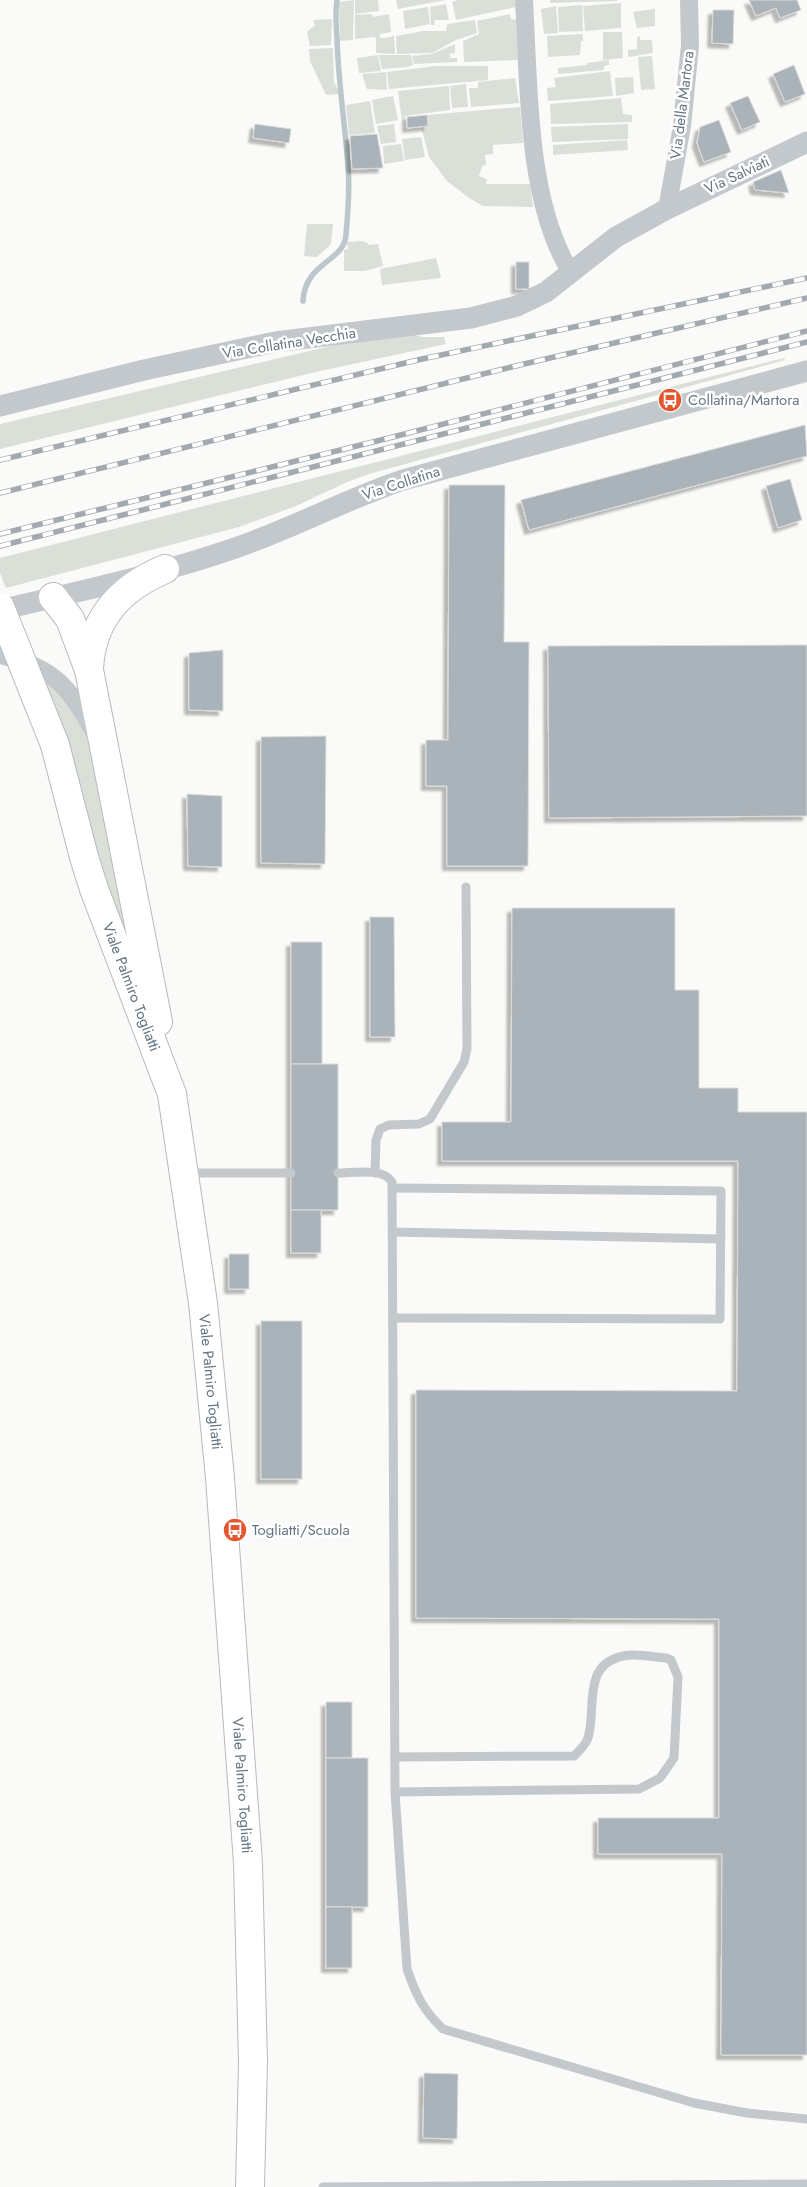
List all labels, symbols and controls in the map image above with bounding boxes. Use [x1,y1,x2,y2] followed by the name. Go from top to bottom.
[664,50,700,160] street label: Via della Martora
[701,150,773,200] street label: Via Salviati
[221,322,357,364] street label: Via Collatina Vecchia
[657,387,683,413] bus stop icon: Collatina/Martora
[688,389,800,411] place label: Collatina/Martora
[359,460,443,506] street label: Via Collatina
[97,919,166,1055] street label: Viale Palmiro Togliatti
[193,1313,228,1451] street label: Viale Palmiro Togliatti
[222,1517,248,1543] bus stop icon: Togliatti/Scuola
[252,1519,350,1541] place label: Togliatti/Scuola
[226,1717,258,1854] street label: Viale Palmiro Togliatti

